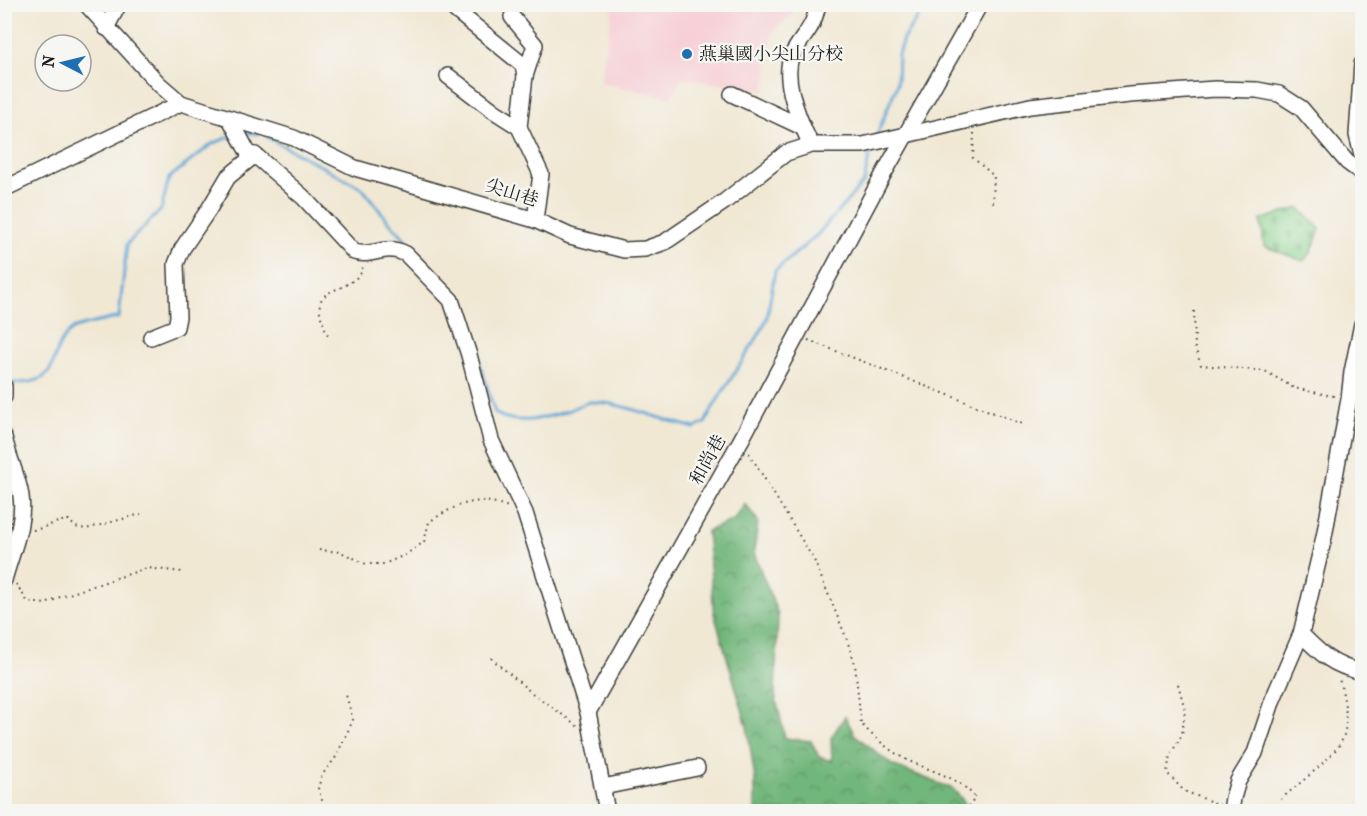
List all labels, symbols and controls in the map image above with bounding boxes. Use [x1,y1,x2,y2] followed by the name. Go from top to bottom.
[33,33,93,93] north arrow
[699,44,843,65] place label: 燕巢國小尖山分校
[680,47,694,61] marker: 燕巢國小尖山分校
[38,53,59,68] text: N
[483,175,541,211] street label: 尖山巷
[686,431,730,489] street label: 和尚巷

